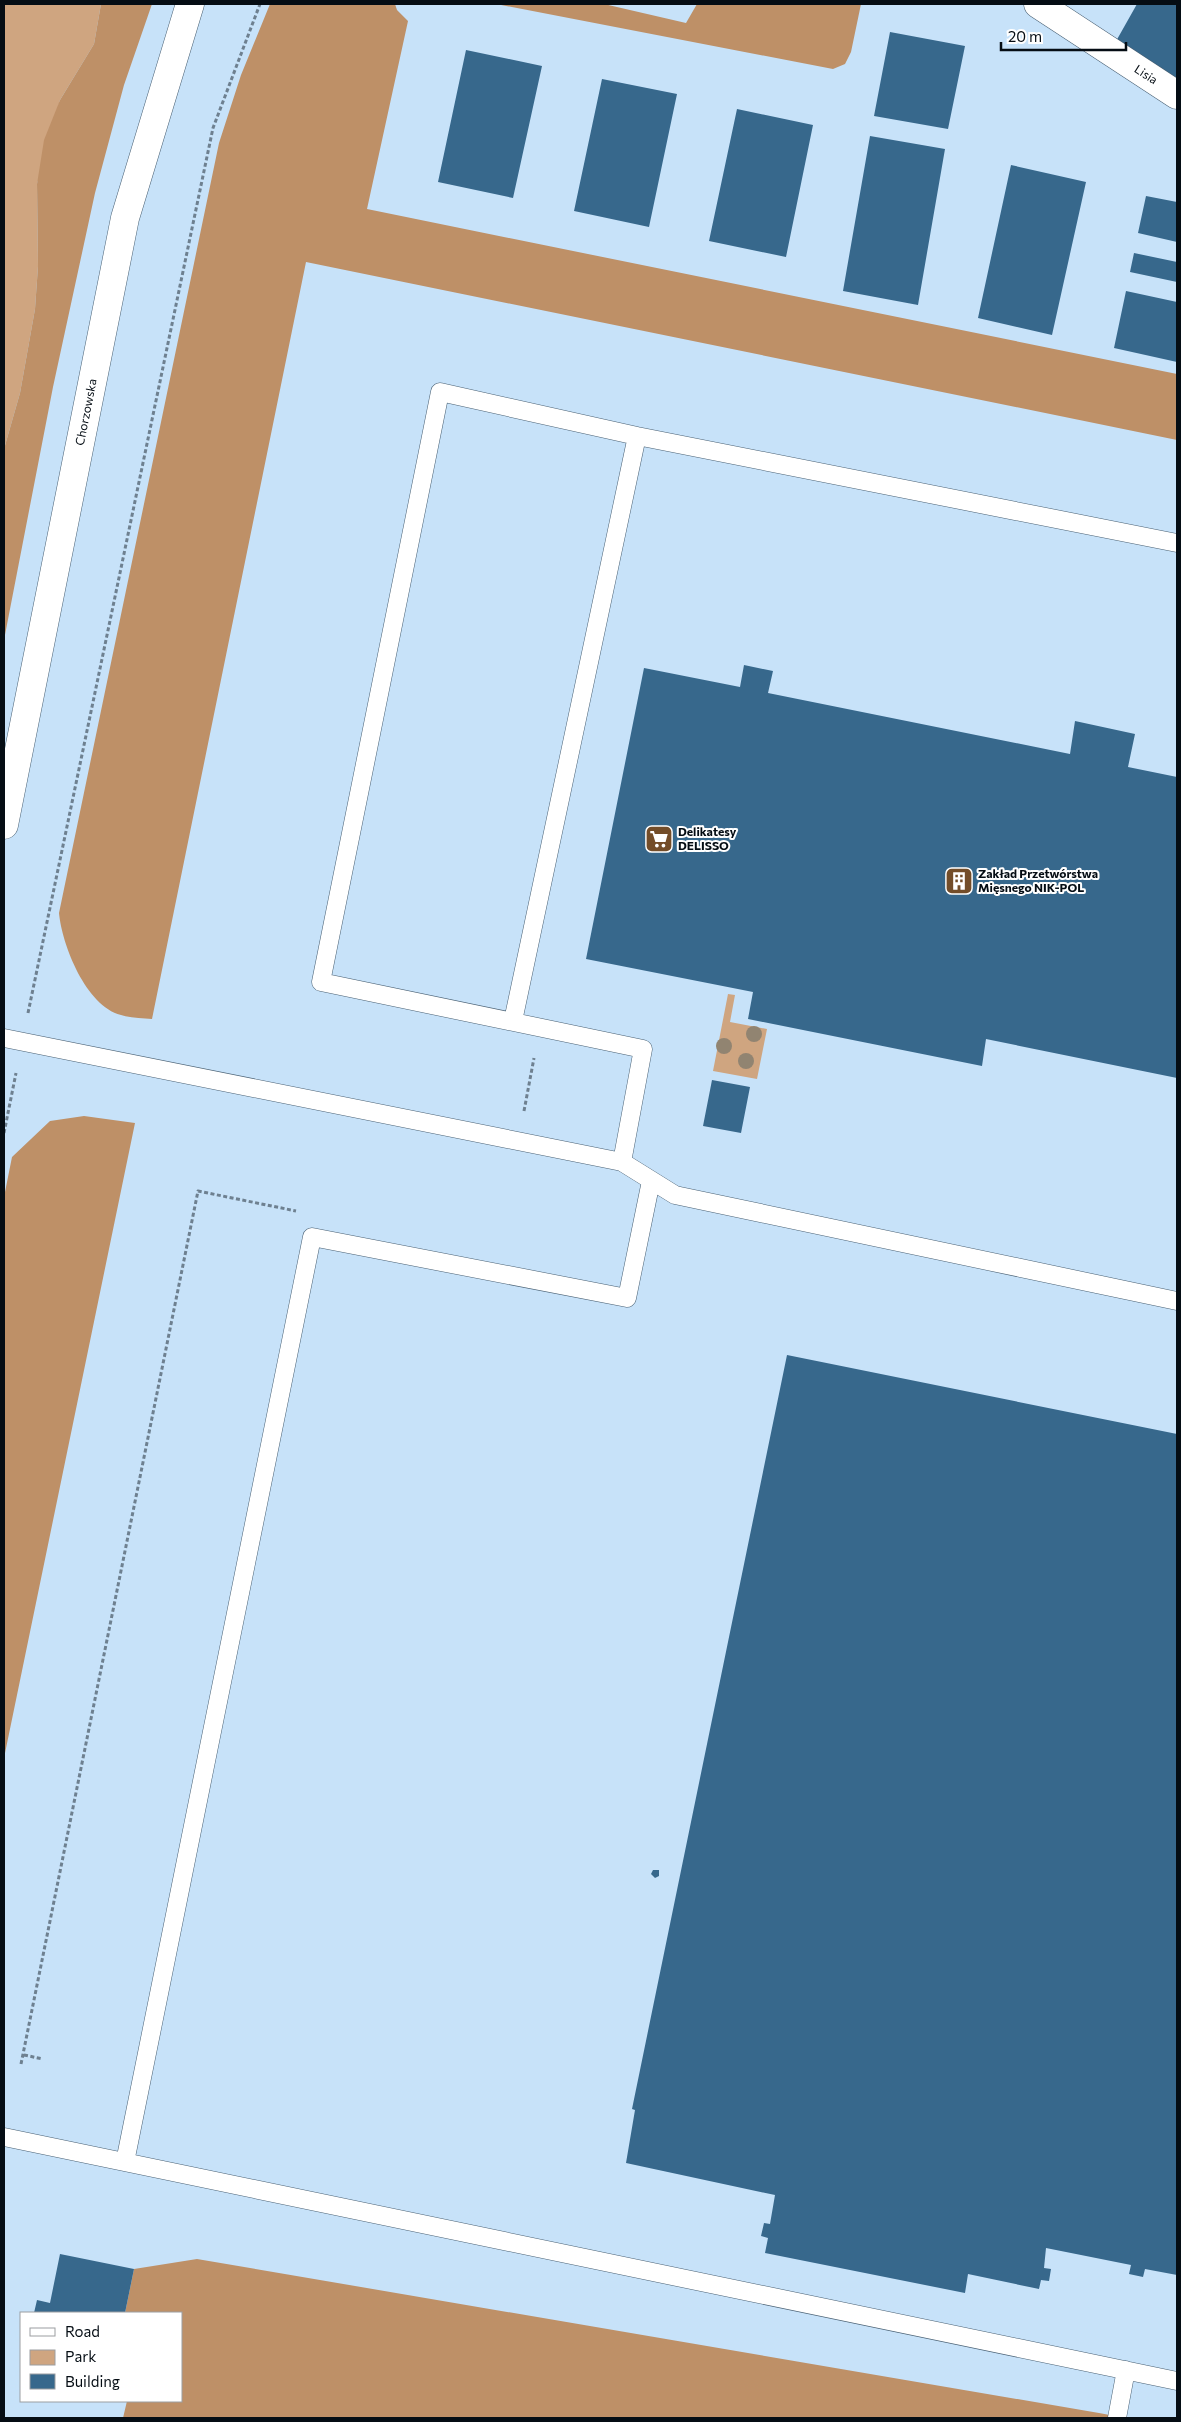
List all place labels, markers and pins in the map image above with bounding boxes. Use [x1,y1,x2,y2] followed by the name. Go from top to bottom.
[644,824,674,854] supermarket icon: Delikatesy DELISSO
[678,824,737,852] place label: Delikatesy DELISSO
[944,866,974,896] building icon: Zakład Przetwórstwa Mięsnego NIK-POL
[978,866,1098,894] place label: Zakład Przetwórstwa Mięsnego NIK-POL

